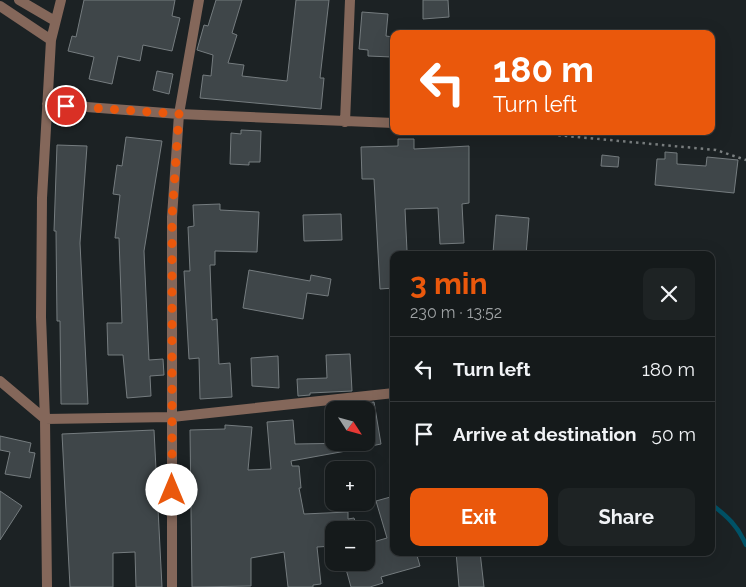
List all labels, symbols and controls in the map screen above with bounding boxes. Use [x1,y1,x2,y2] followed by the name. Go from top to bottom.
[493,49,594,90] text: 180 m
[410,50,475,115] icon: left
[45,85,87,127] pin
[493,91,577,117] text: Turn left
[52,92,80,120] icon: arrive
[410,266,488,301] text: 3 min
[643,268,695,320] button: close
[410,303,502,322] text: 230 m · 13:52
[410,355,438,383] icon: left
[453,358,530,380] text: Turn left
[642,358,695,380] text: 180 m
[325,401,375,451] north arrow
[325,401,375,571] map controls
[410,420,438,448] icon: arrive
[453,423,637,445] text: Arrive at destination
[652,423,696,445] text: 50 m
[325,461,375,511] button: +
[145,463,197,515] position arrow
[410,488,548,546] button: Exit
[558,488,695,546] button: Share
[325,521,375,571] button: −

